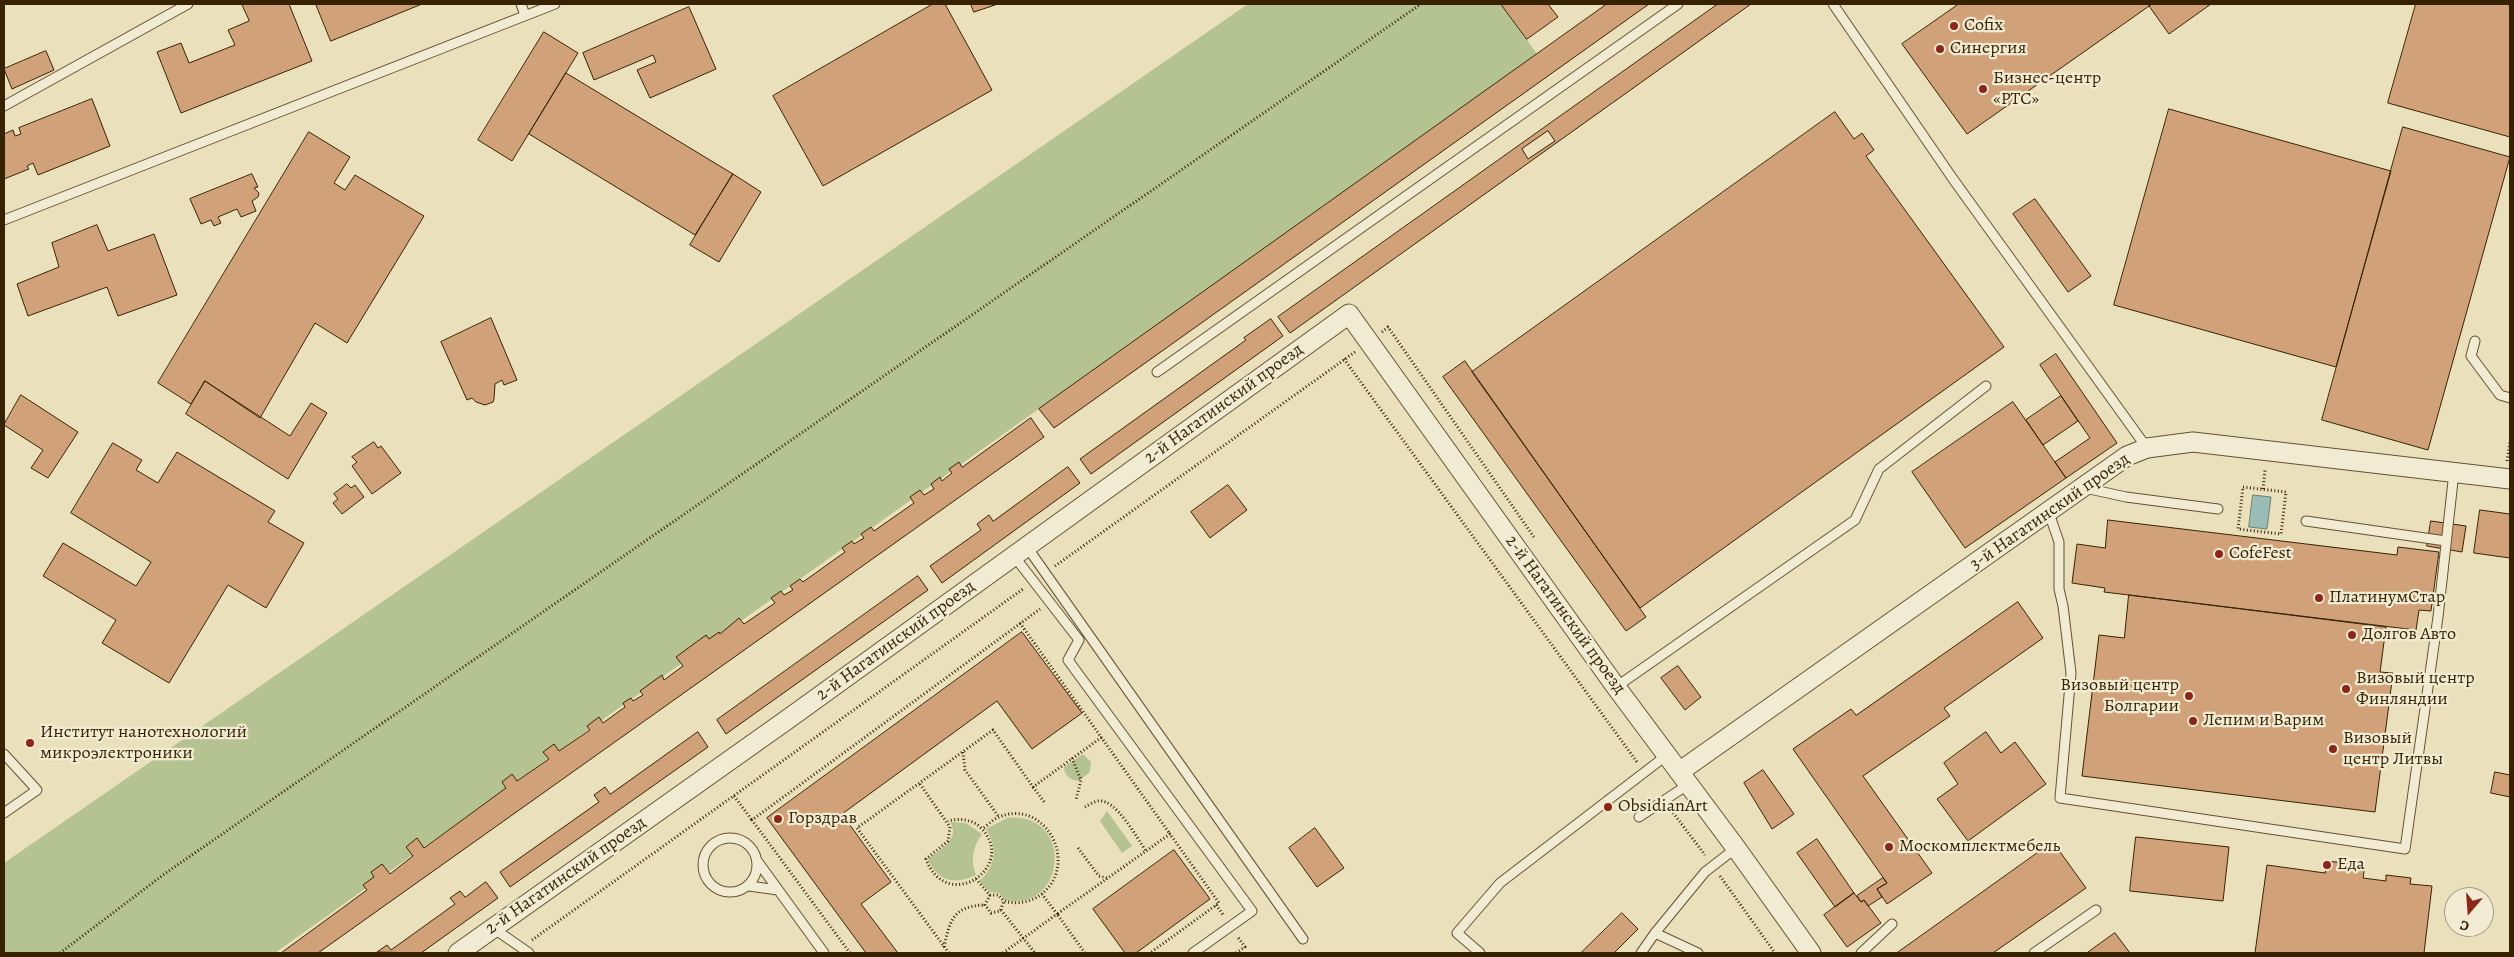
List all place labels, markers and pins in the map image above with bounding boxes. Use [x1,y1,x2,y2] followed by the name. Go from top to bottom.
[1964,15,2003,37] place label: Cofix
[1948,20,1960,32] marker: Cofix
[1950,38,2026,60] place label: Синергия
[1934,43,1946,55] marker: Синергия
[1993,68,2101,110] place label: Бизнес-центр «РТС»
[1977,83,1989,95] marker: Бизнес-центр «РТС»
[2229,543,2292,565] place label: CofeFest
[2213,548,2225,560] marker: CofeFest
[2329,587,2445,609] place label: ПлатинумСтар
[2313,592,2325,604] marker: ПлатинумСтар
[2362,624,2456,646] place label: Долгов Авто
[2346,629,2358,641] marker: Долгов Авто
[2356,668,2475,711] place label: Визовый центр Финляндии
[2060,675,2179,718] place label: Визовый центр Болгарии
[2340,683,2352,695] marker: Визовый центр Финляндии
[2183,690,2195,702] marker: Визовый центр Болгарии
[2203,710,2324,732] place label: Лепим и Варим
[2187,715,2199,727] marker: Лепим и Варим
[40,722,247,764] place label: Институт нанотехнологий микроэлектроники
[2343,728,2443,771] place label: Визовый центр Литвы
[24,737,36,749] marker: Институт нанотехнологий микроэлектроники
[2327,743,2339,755] marker: Визовый центр Литвы
[1618,796,1708,818] place label: ObsidianArt
[1602,801,1614,813] marker: ObsidianArt
[788,808,857,830] place label: Горздрав
[772,813,784,825] marker: Горздрав
[1899,836,2060,858] place label: Москомплектмебель
[1883,841,1895,853] marker: Москомплектмебель
[2337,854,2365,876] place label: Еда
[2321,859,2333,871] marker: Еда

